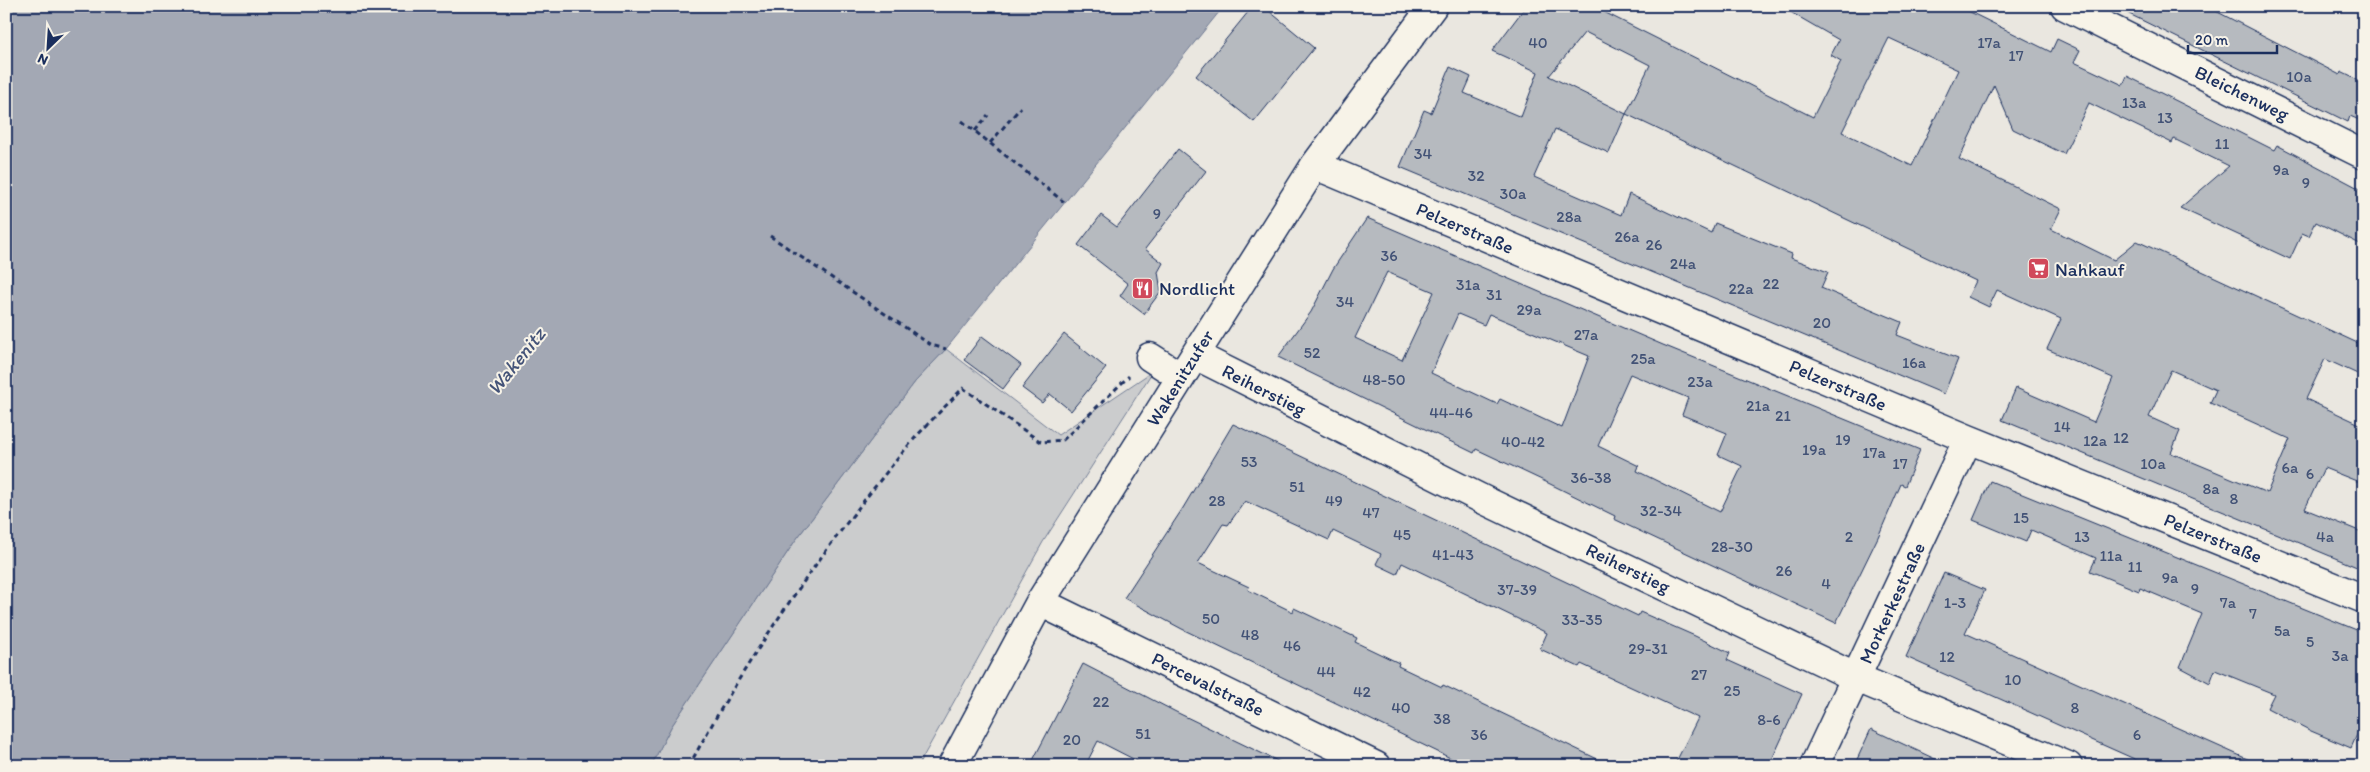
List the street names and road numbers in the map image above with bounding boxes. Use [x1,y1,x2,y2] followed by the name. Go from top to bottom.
[2191,60,2293,126] street label: Bleichenweg
[1413,197,1517,259] street label: Pelzerstraße
[1141,325,1219,431] street label: Wakenitzufer
[1786,354,1890,416] street label: Pelzerstraße
[1218,359,1310,421] street label: Reiherstieg
[2161,508,2265,568] street label: Pelzerstraße
[1582,538,1674,598] street label: Reiherstieg
[1854,539,1930,667] street label: Morkerkestraße
[1148,647,1268,721] street label: Percevalstraße

